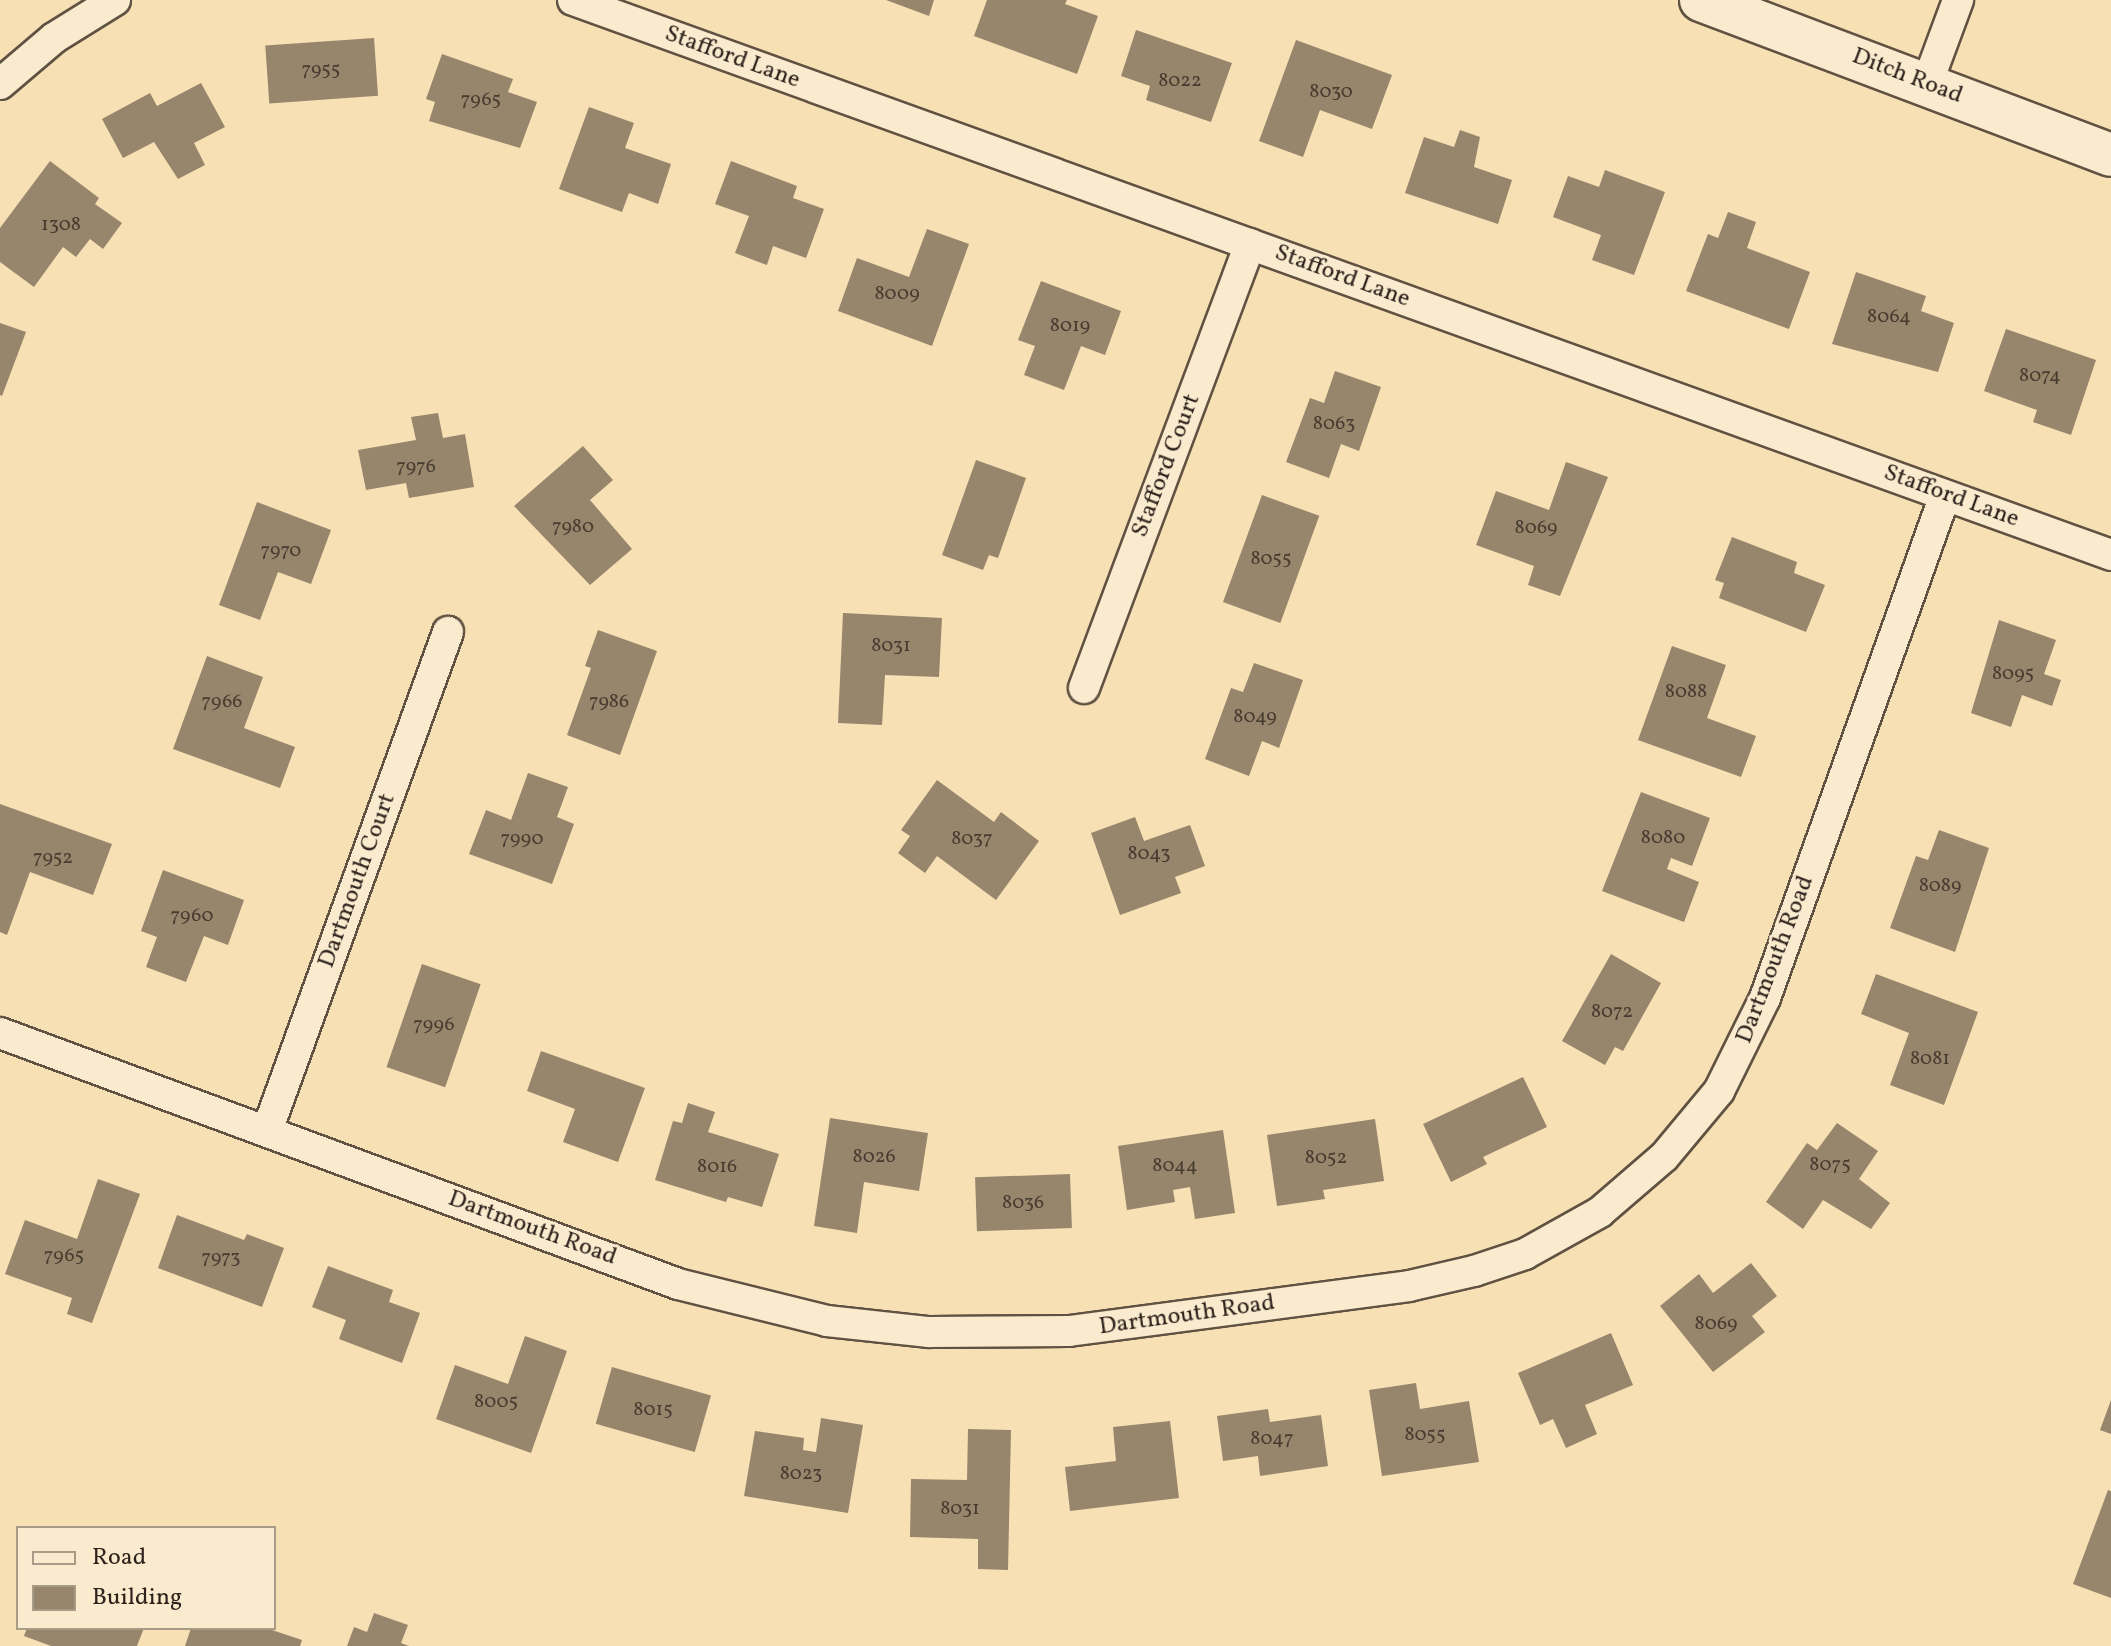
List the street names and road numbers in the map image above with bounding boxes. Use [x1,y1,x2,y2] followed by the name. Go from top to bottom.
[660,20,804,96] street label: Stafford Lane
[1848,43,1966,111] street label: Ditch Road
[1270,239,1414,315] street label: Stafford Lane
[1126,390,1208,542] street label: Stafford Court
[1879,459,2023,535] street label: Stafford Lane
[313,790,403,972] street label: Dartmouth Court
[1731,872,1821,1048] street label: Dartmouth Road
[444,1185,620,1273] street label: Dartmouth Road
[1097,1289,1277,1343] street label: Dartmouth Road

